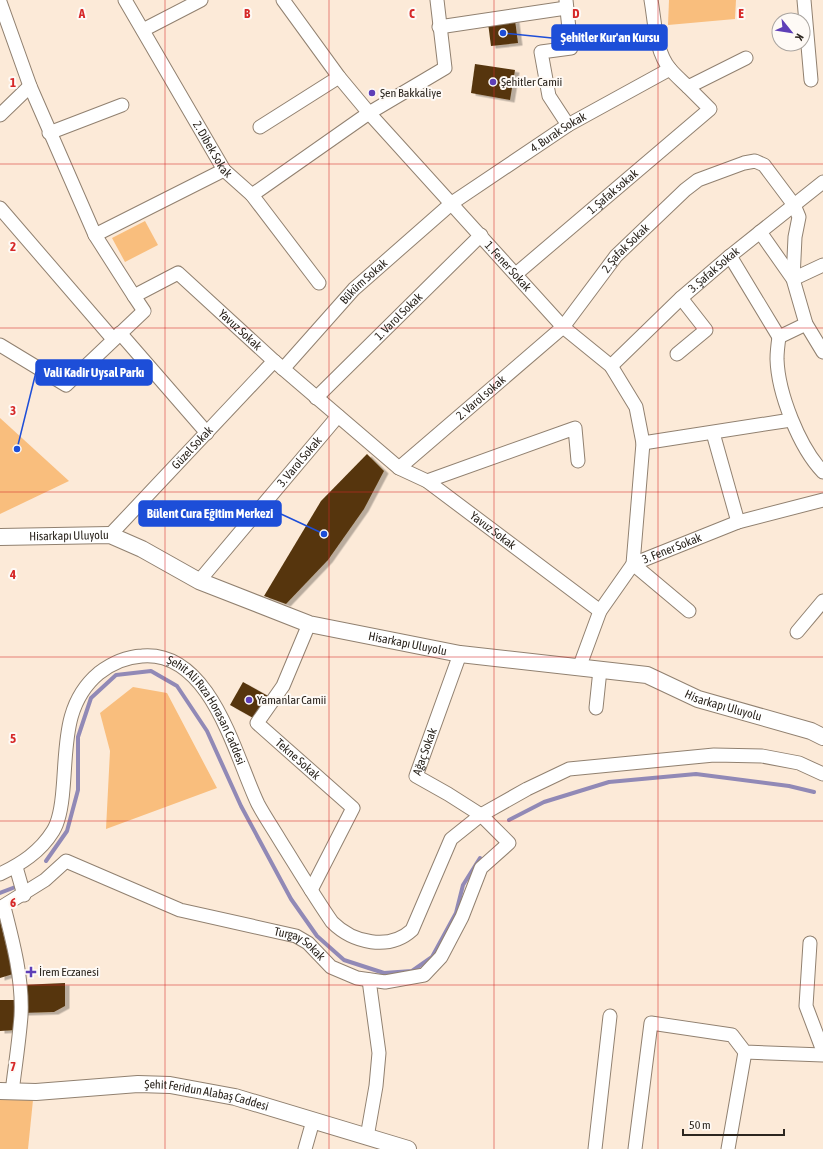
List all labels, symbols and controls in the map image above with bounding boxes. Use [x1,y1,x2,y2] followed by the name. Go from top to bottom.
[78,6,86,21] text: A
[244,6,251,21] text: B
[409,6,415,21] text: C
[572,6,580,21] text: D
[738,6,744,21] text: E
[771,12,811,52] north arrow
[552,25,667,50] callout: Şehitler Kur'an Kursu
[560,30,660,45] text: Şehitler Kur'an Kursu
[793,32,806,43] text: K
[10,75,16,90] text: 1
[501,75,562,89] place label: Şehitler Camii
[488,77,498,87] marker: Şehitler Camii
[380,86,442,100] place label: Şen Bakkaliye
[367,88,377,98] marker: Şen Bakkaliye
[528,109,589,155] street label: 4. Burak Sokak
[190,118,235,181] street label: 2. Dibek Sokak
[585,166,641,217] street label: 1. Şafak sokak
[599,220,653,276] street label: 2. Şafak Sokak
[482,238,535,295] street label: 1. Fener Sokak
[10,239,16,254] text: 2
[686,244,743,295] street label: 3. Şafak Sokak
[337,256,391,307] street label: Büküm Sokak
[372,289,426,343] street label: 1. Varol Sokak
[216,307,265,354] street label: Yavuz Sokak
[36,360,152,385] callout: Vali Kadir Uysal Parkı
[43,365,144,380] text: Vali Kadir Uysal Parkı
[453,372,509,423] street label: 2. Varol sokak
[10,403,16,418] text: 3
[169,423,216,472] street label: Güzel Sokak
[274,433,325,490] street label: 3. Varol Sokak
[139,501,281,526] callout: Bülent Cura Eğitim Merkezi
[147,506,273,521] text: Bülent Cura Eğitim Merkezi
[467,509,519,553] street label: Yavuz Sokak
[29,528,109,543] street label: Hisarkapı Uluyolu
[640,530,704,567] street label: 3. Fener Sokak
[9,567,16,582] text: 4
[367,629,448,658] street label: Hisarkapı Uluyolu
[165,653,248,767] street label: Şehit Ali Rıza Horasan Caddesi
[683,687,764,724] street label: Hisarkapı Uluyolu
[257,693,326,707] place label: Yamanlar Camii
[244,695,254,705] marker: Yamanlar Camii
[410,725,440,777] street label: Ağaç Sokak
[10,731,16,746] text: 5
[273,736,324,783] street label: Tekne Sokak
[10,895,16,910] text: 6
[273,924,329,964] street label: Turgay Sokak
[39,965,99,979] place label: İrem Eczanesi
[26,967,36,977] marker: İrem Eczanesi
[10,1059,16,1074] text: 7
[144,1077,270,1114] street label: Şehit Feridun Alabaş Caddesi
[683,1111,784,1137] scale bar
[689,1118,711,1132] text: 50 m

